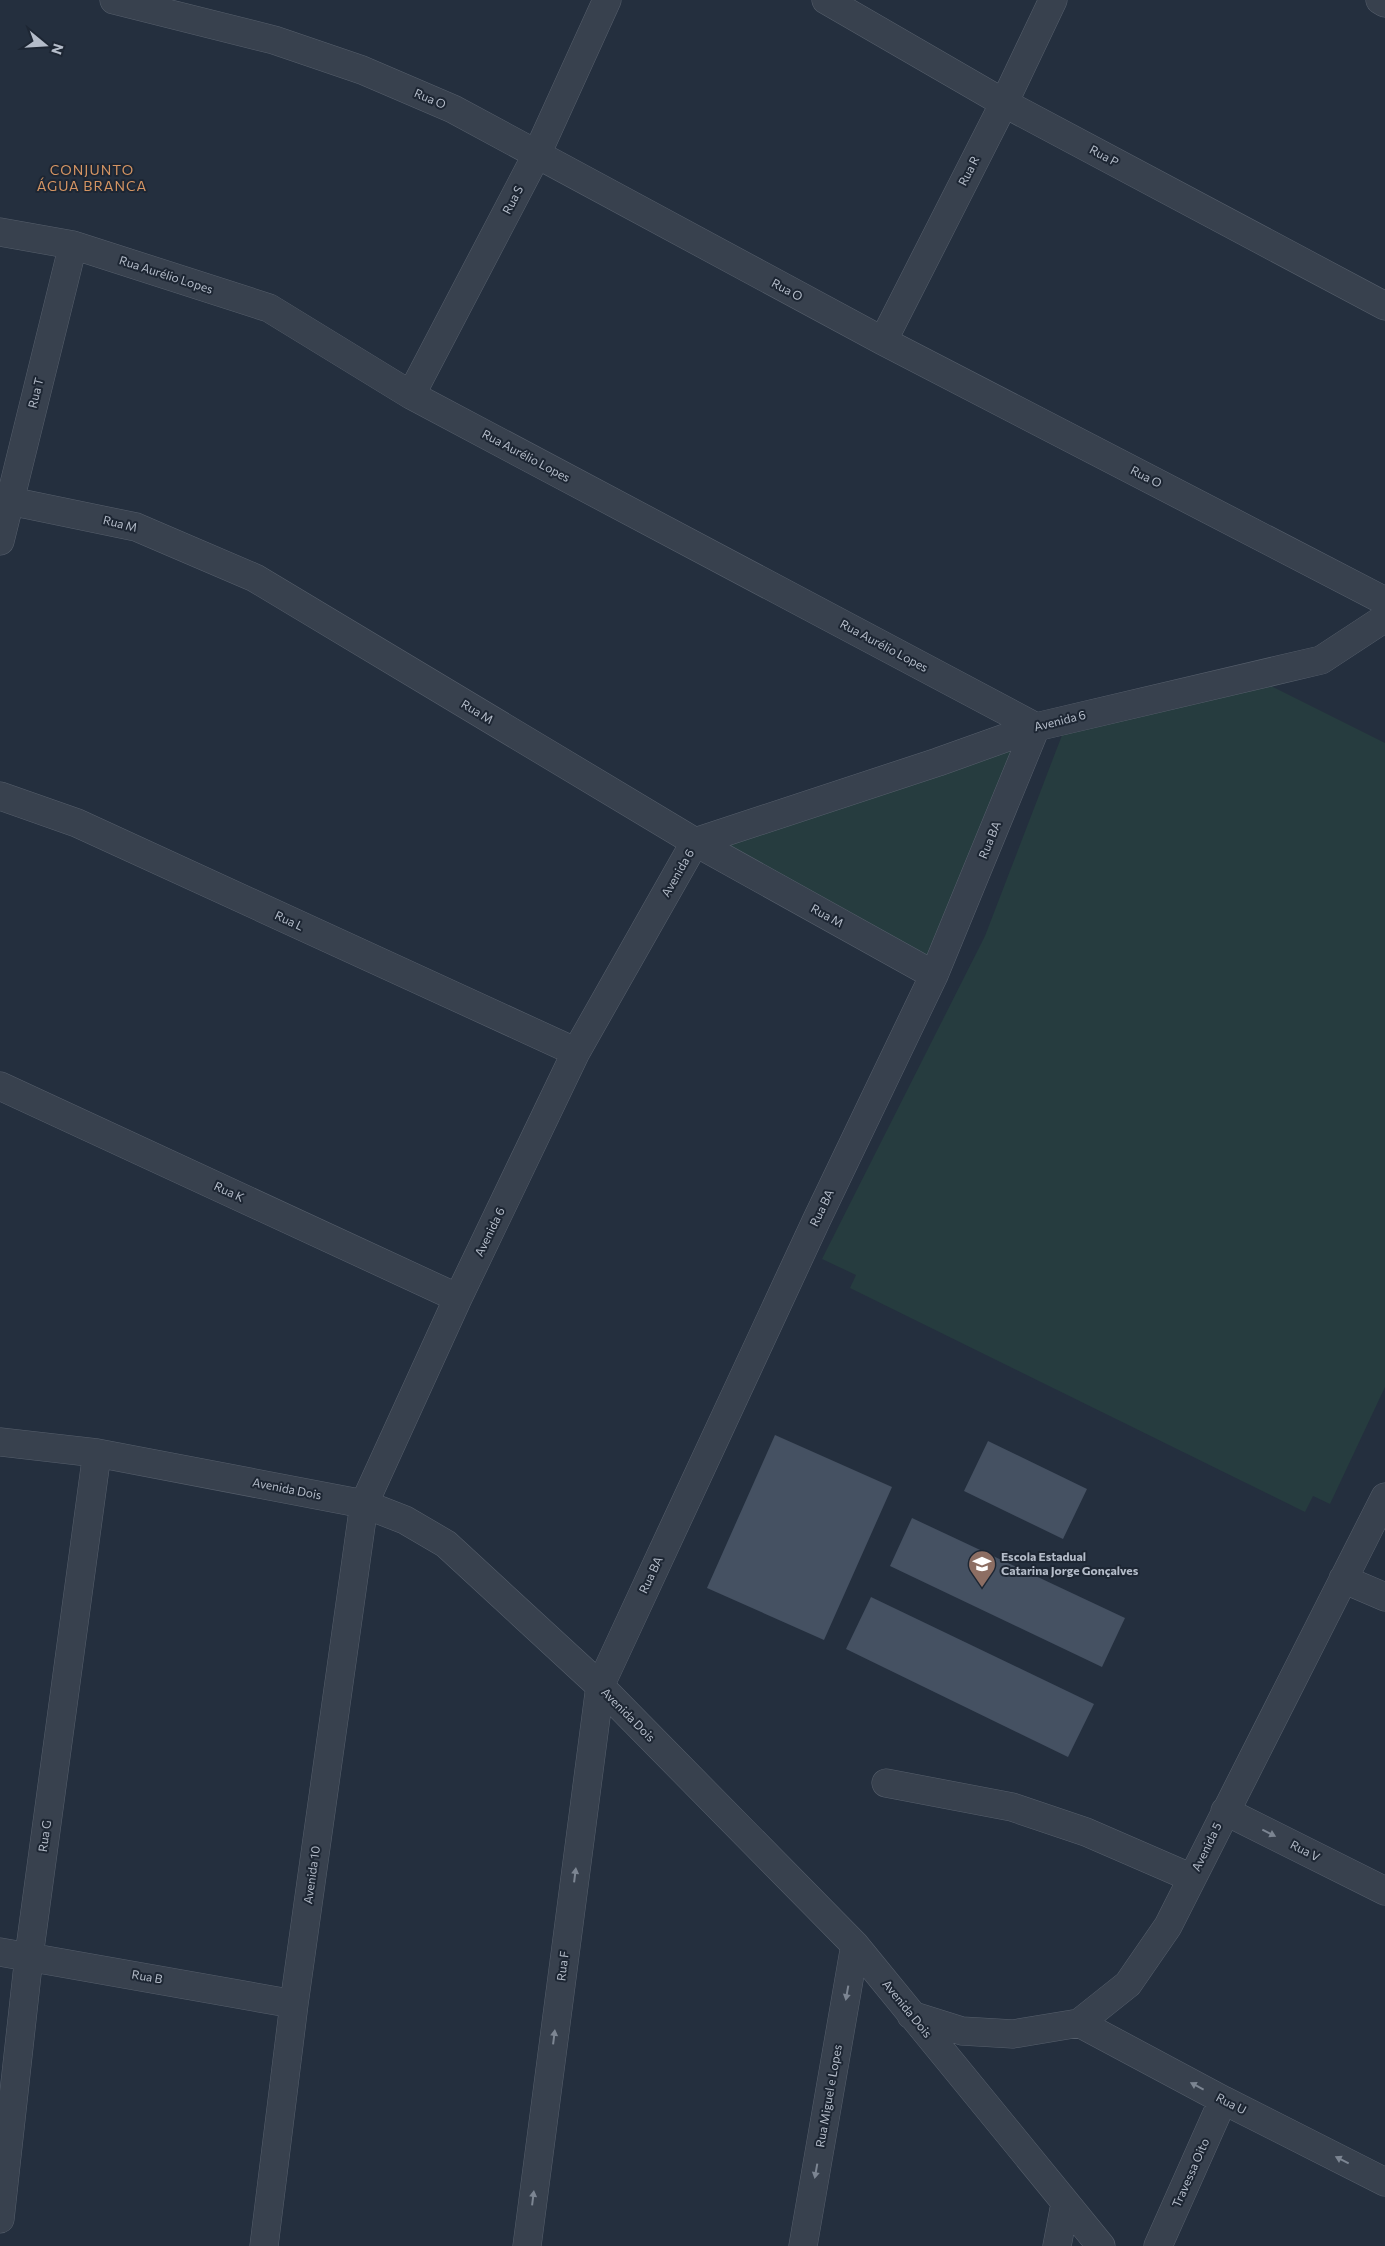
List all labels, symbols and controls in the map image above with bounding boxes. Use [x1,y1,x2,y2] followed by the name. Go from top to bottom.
[20,20,70,70] north arrow
[48,42,68,57] text: N
[412,85,449,111] street label: Rua O
[1088,142,1122,169] street label: Rua P
[955,153,981,188] street label: Rua R
[37,161,147,194] district label: CONJUNTO ÁGUA BRANCA
[499,183,525,216] street label: Rua S
[118,252,215,296] street label: Rua Aurélio Lopes
[770,275,806,303] street label: Rua O
[24,376,46,409] street label: Rua T
[480,426,573,484] street label: Rua Aurélio Lopes
[1129,462,1165,490] street label: Rua O
[102,512,139,534] street label: Rua M
[838,616,931,674] street label: Rua Aurélio Lopes
[459,696,496,726] street label: Rua M
[1032,707,1087,733] street label: Avenida 6
[975,819,1003,860] street label: Rua BA
[658,846,696,899] street label: Avenida 6
[809,901,846,930] street label: Rua M
[273,907,306,933] street label: Rua L
[212,1178,247,1204] street label: Rua K
[806,1187,836,1228] street label: Rua BA
[471,1205,507,1258] street label: Avenida 6
[251,1474,323,1502] street label: Avenida Dois
[967,1549,997,1588] school or university icon: Escola Estadual Catarina Jorge Gonçalves
[1001,1549,1139,1578] place label: Escola Estadual Catarina Jorge Gonçalves
[635,1554,665,1595] street label: Rua BA
[599,1685,658,1744] street label: Avenida Dois
[35,1819,53,1853] street label: Rua G
[1188,1820,1224,1873] street label: Avenida 5
[1261,1829,1276,1837] one-way arrow
[1288,1837,1323,1863] street label: Rua V
[300,1845,322,1905] street label: Avenida 10
[571,1867,579,1883] one-way arrow
[553,1950,571,1982] street label: Rua F
[131,1966,164,1986] street label: Rua B
[880,1977,935,2040] street label: Avenida Dois
[842,1986,850,2002] one-way arrow
[550,2028,558,2044] one-way arrow
[812,2043,844,2148] street label: Rua Miguel e Lopes
[1190,2082,1204,2090] one-way arrow
[1214,2090,1249,2117] street label: Rua U
[1169,2136,1212,2209] street label: Travessa Oito
[1334,2156,1349,2164] one-way arrow
[812,2163,820,2179] one-way arrow
[529,2189,537,2205] one-way arrow

